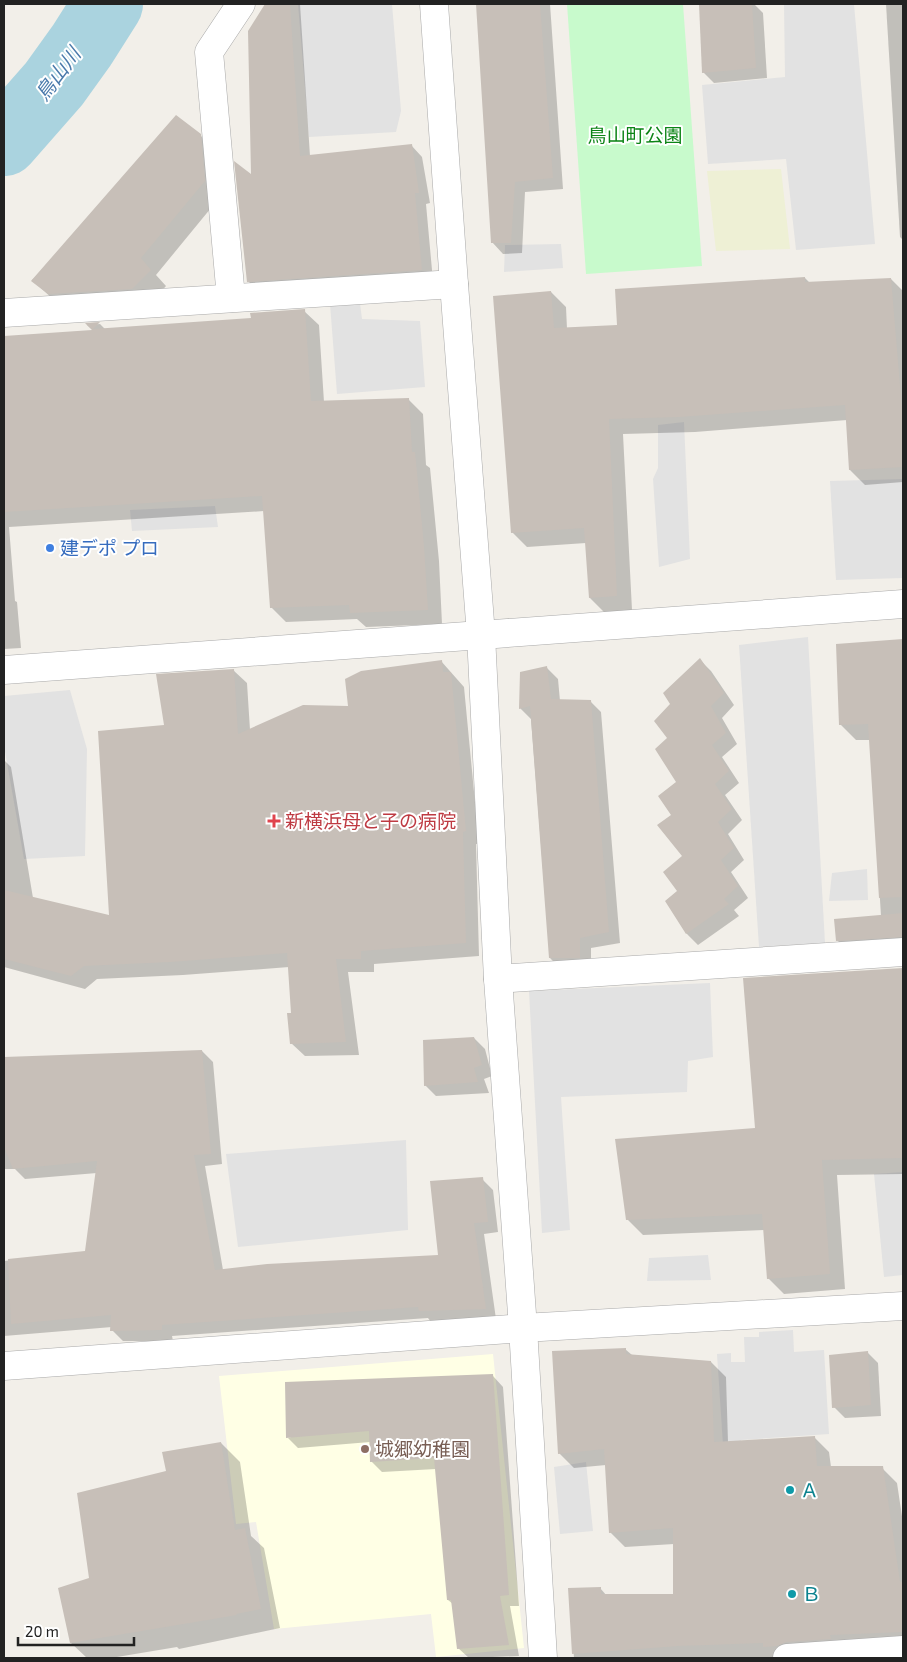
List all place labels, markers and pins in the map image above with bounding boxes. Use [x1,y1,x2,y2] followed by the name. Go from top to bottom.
[60,536,159,559] place label: 建デポ プロ
[44,542,56,554] marker: 建デポ プロ
[285,809,456,832] place label: 新横浜母と子の病院
[267,814,281,828] marker: 新横浜母と子の病院
[375,1437,470,1460] place label: 城郷幼稚園
[359,1443,371,1455] marker: 城郷幼稚園
[800,1478,819,1501] place label: Ａ
[784,1484,796,1496] marker: Ａ
[802,1582,821,1605] place label: Ｂ
[786,1588,798,1600] marker: Ｂ

